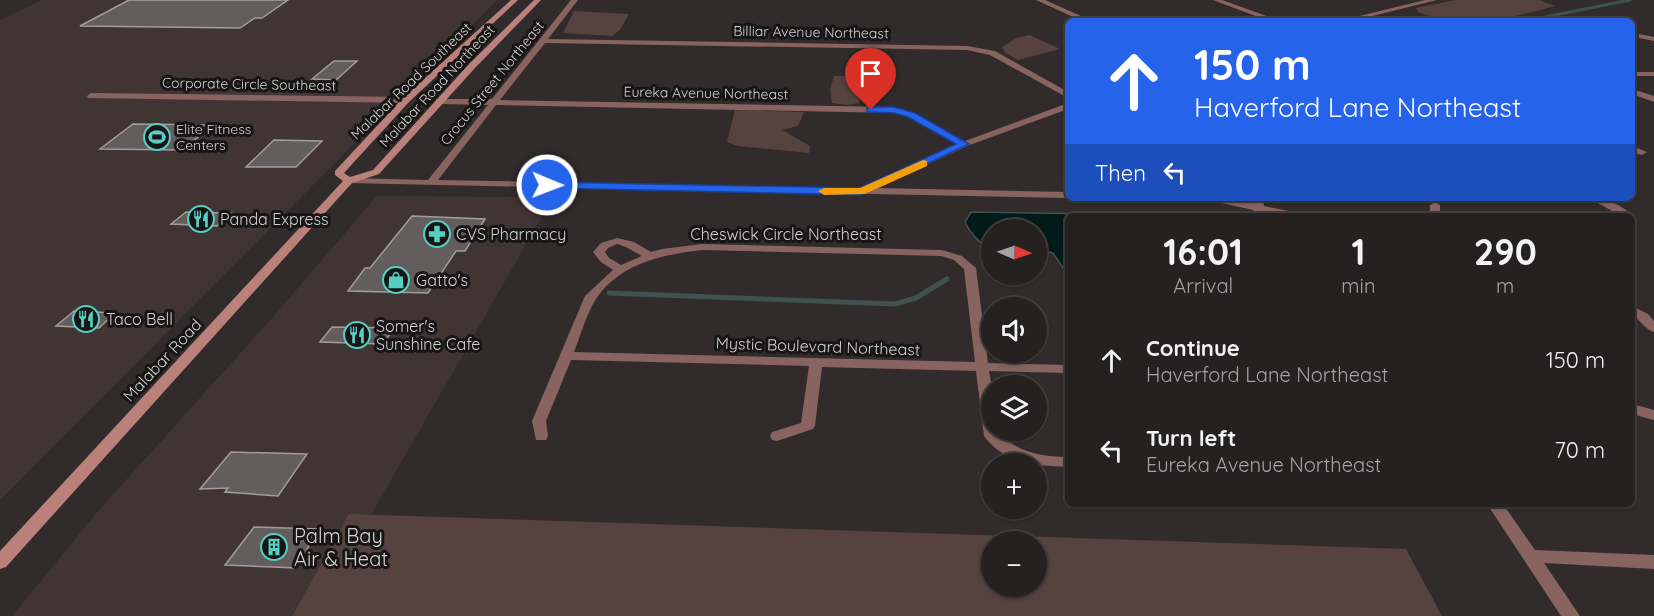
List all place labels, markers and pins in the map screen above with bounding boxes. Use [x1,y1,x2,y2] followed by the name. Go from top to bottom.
[845,48,896,110] pin
[176,120,251,154] place label: Elite Fitness Centers
[142,122,172,152] sports icon: Elite Fitness Centers
[186,204,216,234] restaurant icon: Panda Express
[220,209,329,229] place label: Panda Express
[422,219,452,249] pharmacy icon: CVS Pharmacy
[456,224,566,244] place label: CVS Pharmacy
[381,265,411,295] shop icon: Gatto's
[416,270,468,290] place label: Gatto's
[71,304,101,334] restaurant icon: Taco Bell
[106,309,173,329] place label: Taco Bell
[376,316,480,354] place label: Somer's Sunshine Cafe
[342,320,372,350] restaurant icon: Somer's Sunshine Cafe
[294,523,388,571] place label: Palm Bay Air & Heat
[259,532,289,562] building icon: Palm Bay Air & Heat

